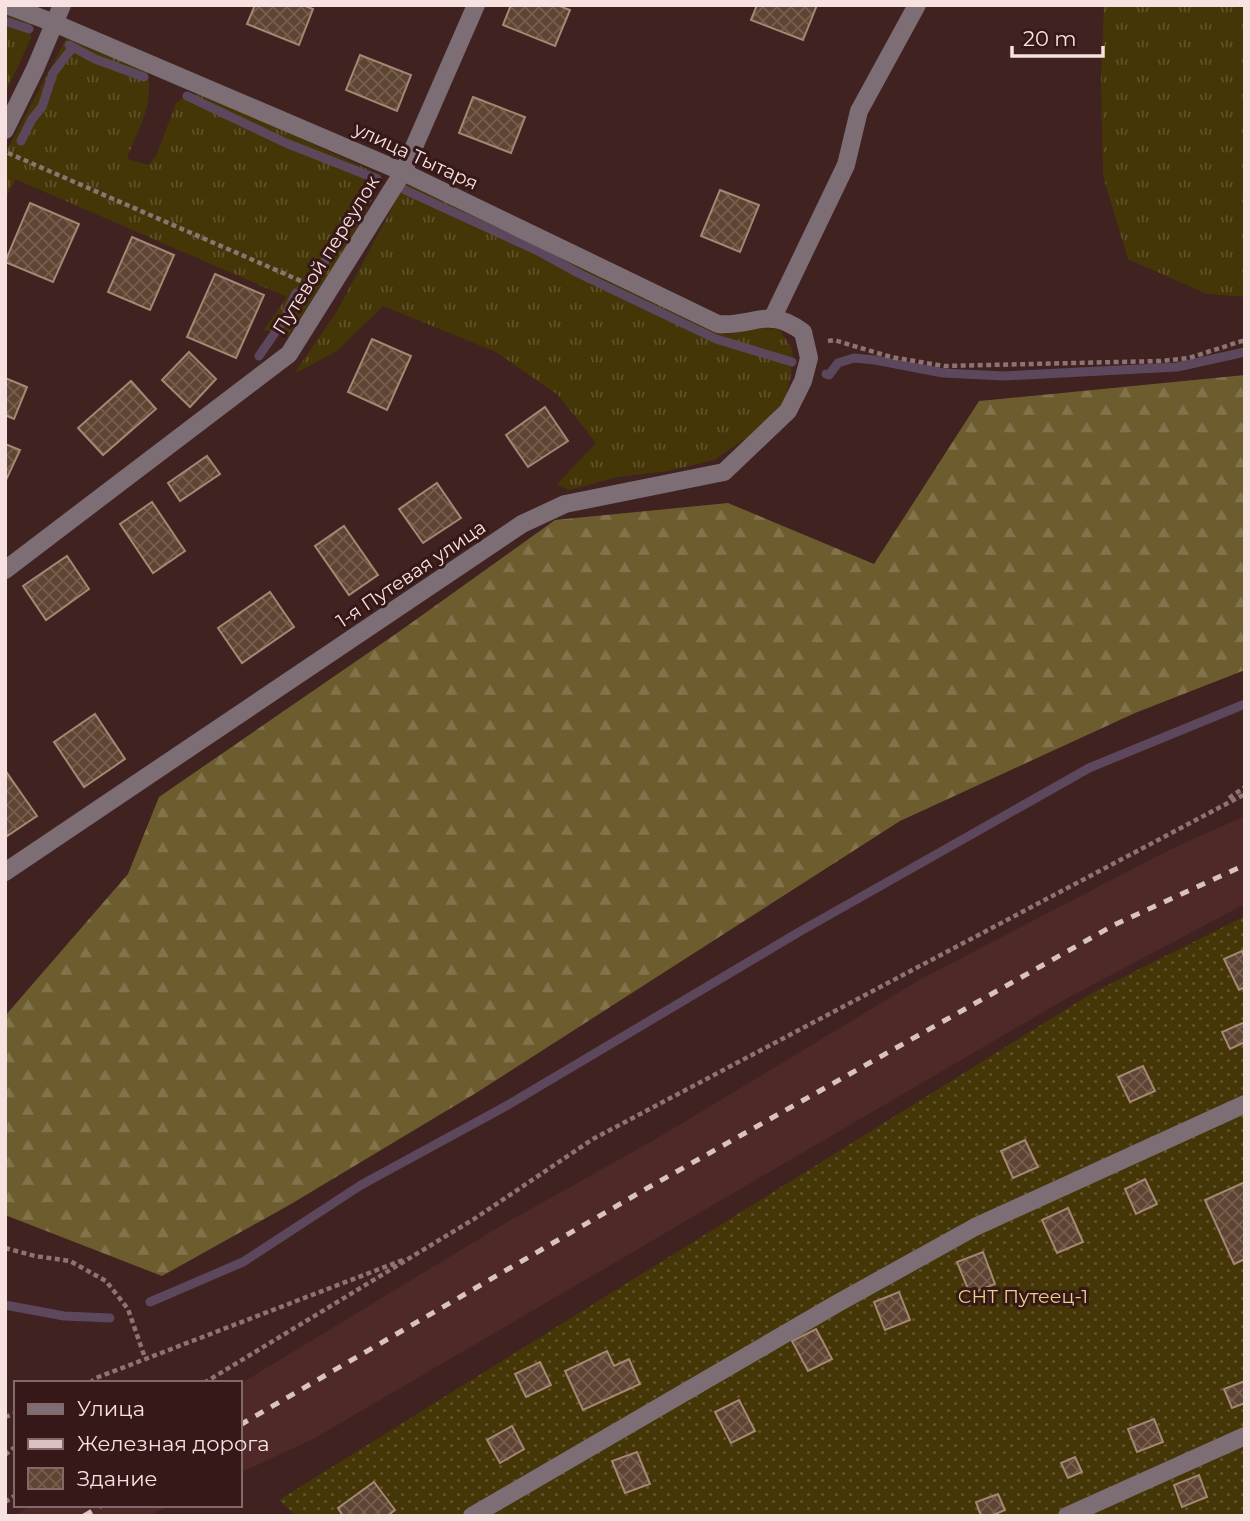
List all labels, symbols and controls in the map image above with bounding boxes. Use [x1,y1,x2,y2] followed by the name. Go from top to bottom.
[1012,14,1103,58] scale bar
[1023,26,1077,51] text: 20 m
[349,117,482,195] street label: улица Тытаря
[268,171,384,339] street label: Путевой переулок
[332,515,490,633] street label: 1-я Путевая улица
[958,1285,1088,1308] park label: СНТ Путеец-1
[14,1381,242,1507] legend
[77,1396,145,1421] text: Улица
[77,1431,269,1456] text: Железная дорога
[77,1466,158,1491] text: Здание

